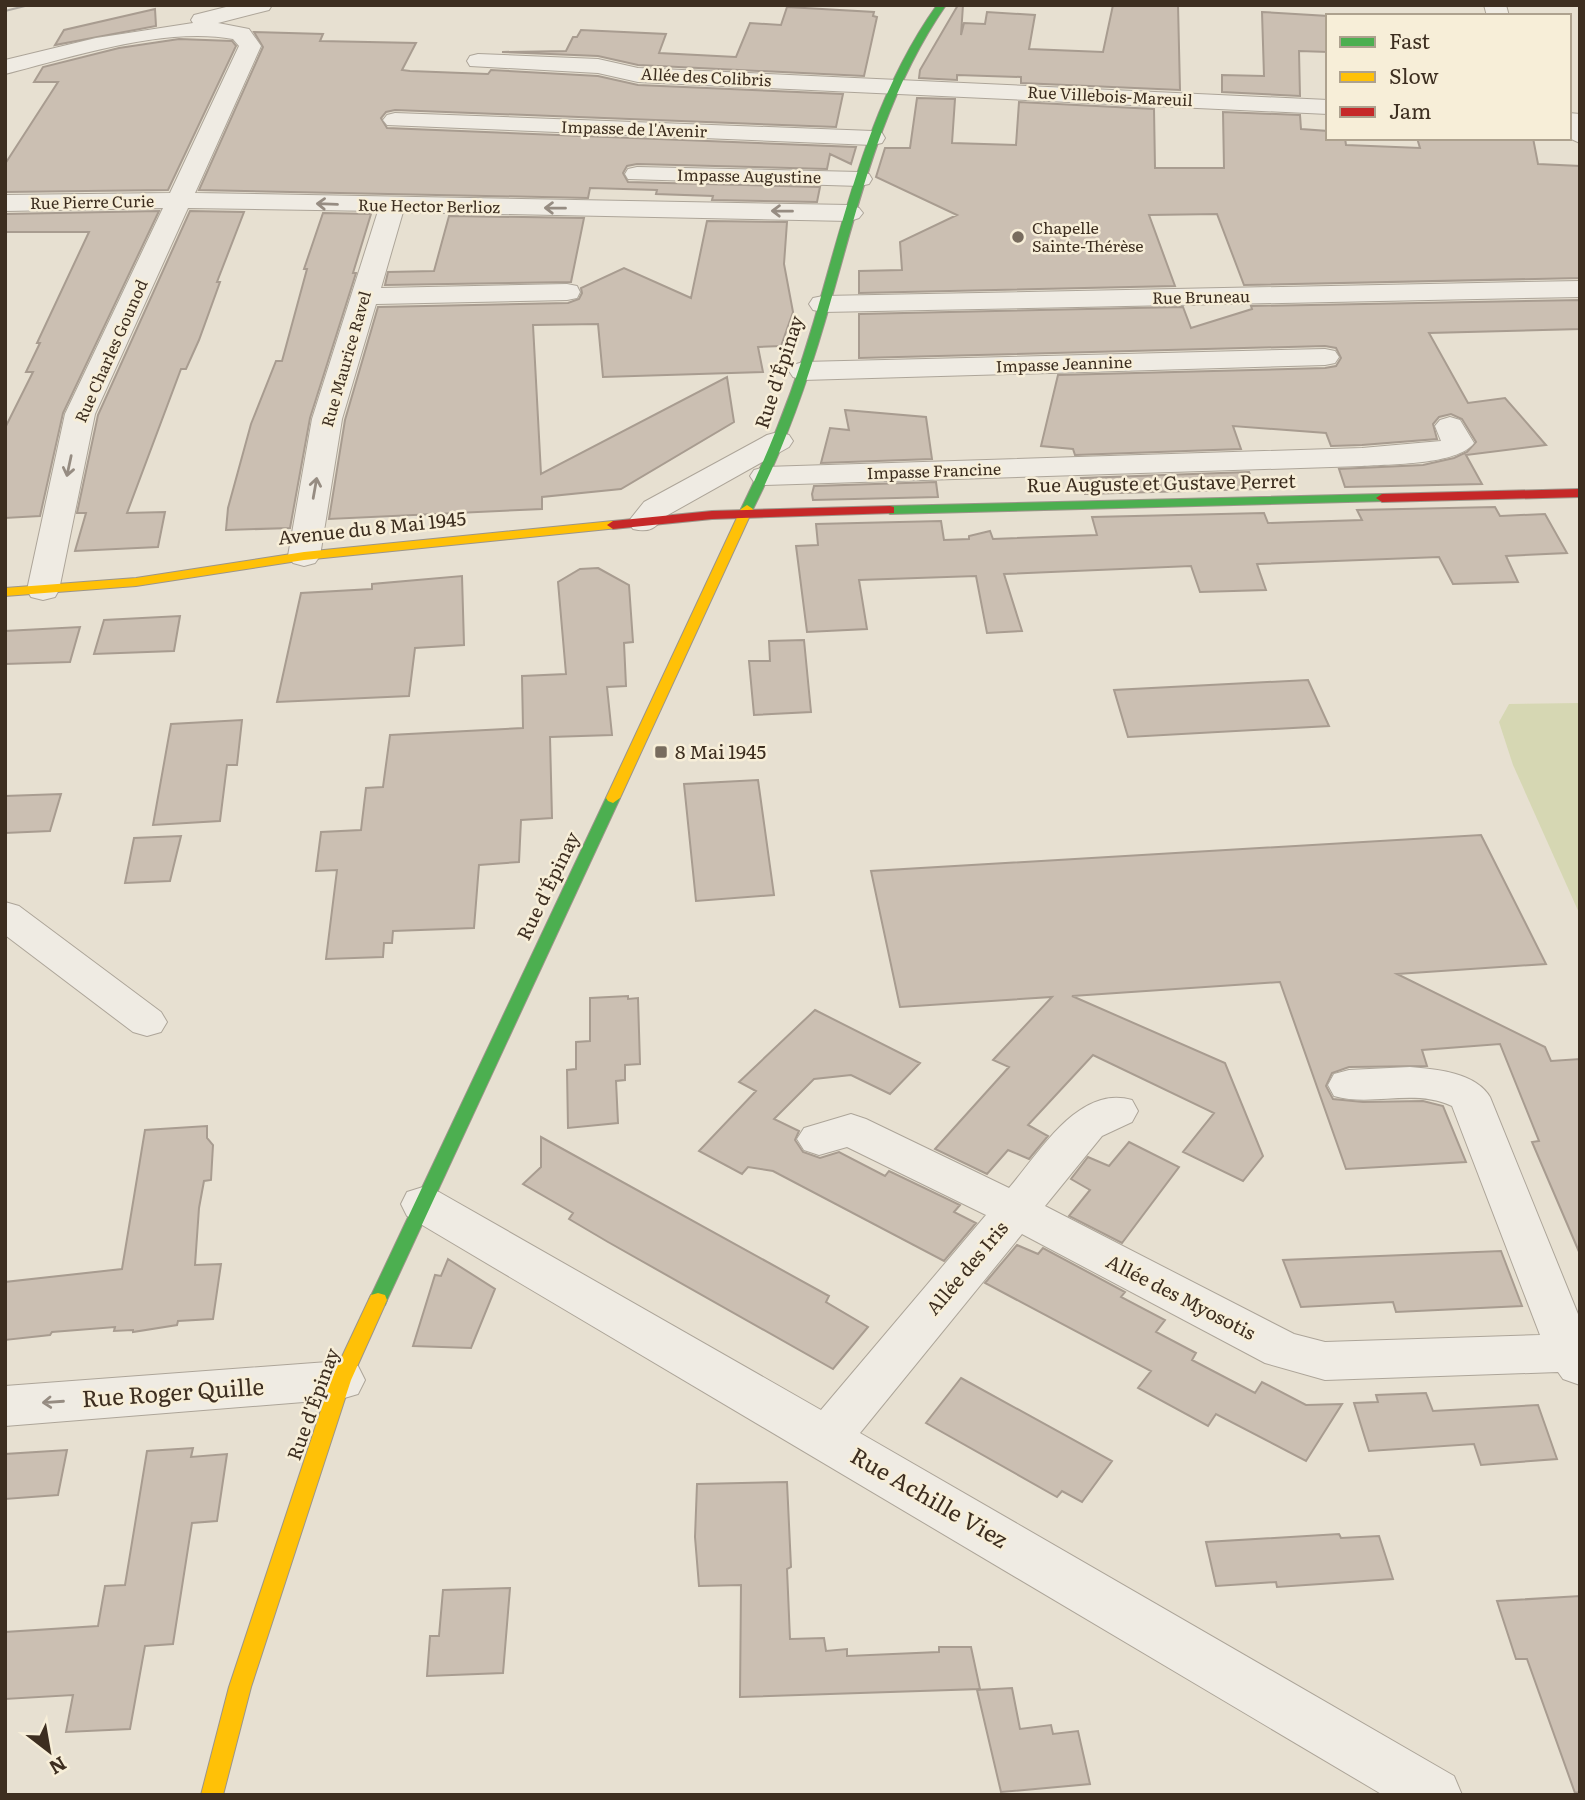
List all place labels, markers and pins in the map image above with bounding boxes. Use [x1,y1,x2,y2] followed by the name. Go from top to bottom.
[1032,215,1144,257] place label: Chapelle Sainte-Thérèse
[1010,229,1026,245] marker: Chapelle Sainte-Thérèse
[675,737,766,765] place label: 8 Mai 1945
[653,744,669,760] marker: 8 Mai 1945

